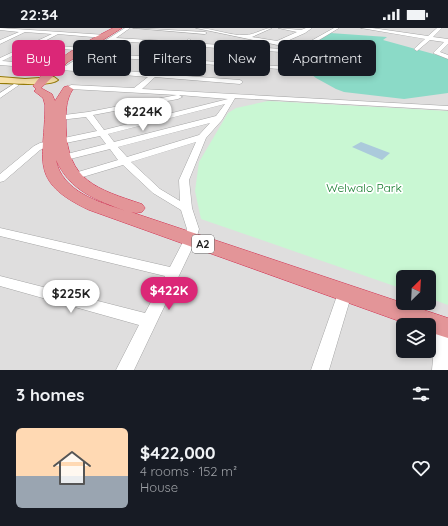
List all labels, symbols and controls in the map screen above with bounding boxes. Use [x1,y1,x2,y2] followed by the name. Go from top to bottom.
[20,5,58,24] text: 22:34
[12,40,65,76] chip: Buy
[73,40,131,76] chip: Rent
[139,40,206,76] chip: Filters
[214,40,270,76] chip: New
[278,40,376,76] chip: Apartment
[115,98,171,132] pin: $224K
[124,103,162,119] text: $224K
[326,180,402,195] park label: Welwalo Park
[192,235,214,253] road number: A2
[396,270,436,310] north arrow
[396,270,436,358] map controls
[141,277,197,311] pin: $422K
[43,280,99,314] pin: $225K
[150,282,188,298] text: $422K
[52,285,90,301] text: $225K
[396,318,436,358] button: layers
[410,383,432,405] icon: filters
[16,384,84,405] text: 3 homes
[140,442,215,463] text: $422,000
[48,444,96,492] icon: home
[410,457,432,479] icon: heart
[140,463,237,479] text: 4 rooms · 152 m²
[140,479,178,495] text: House

